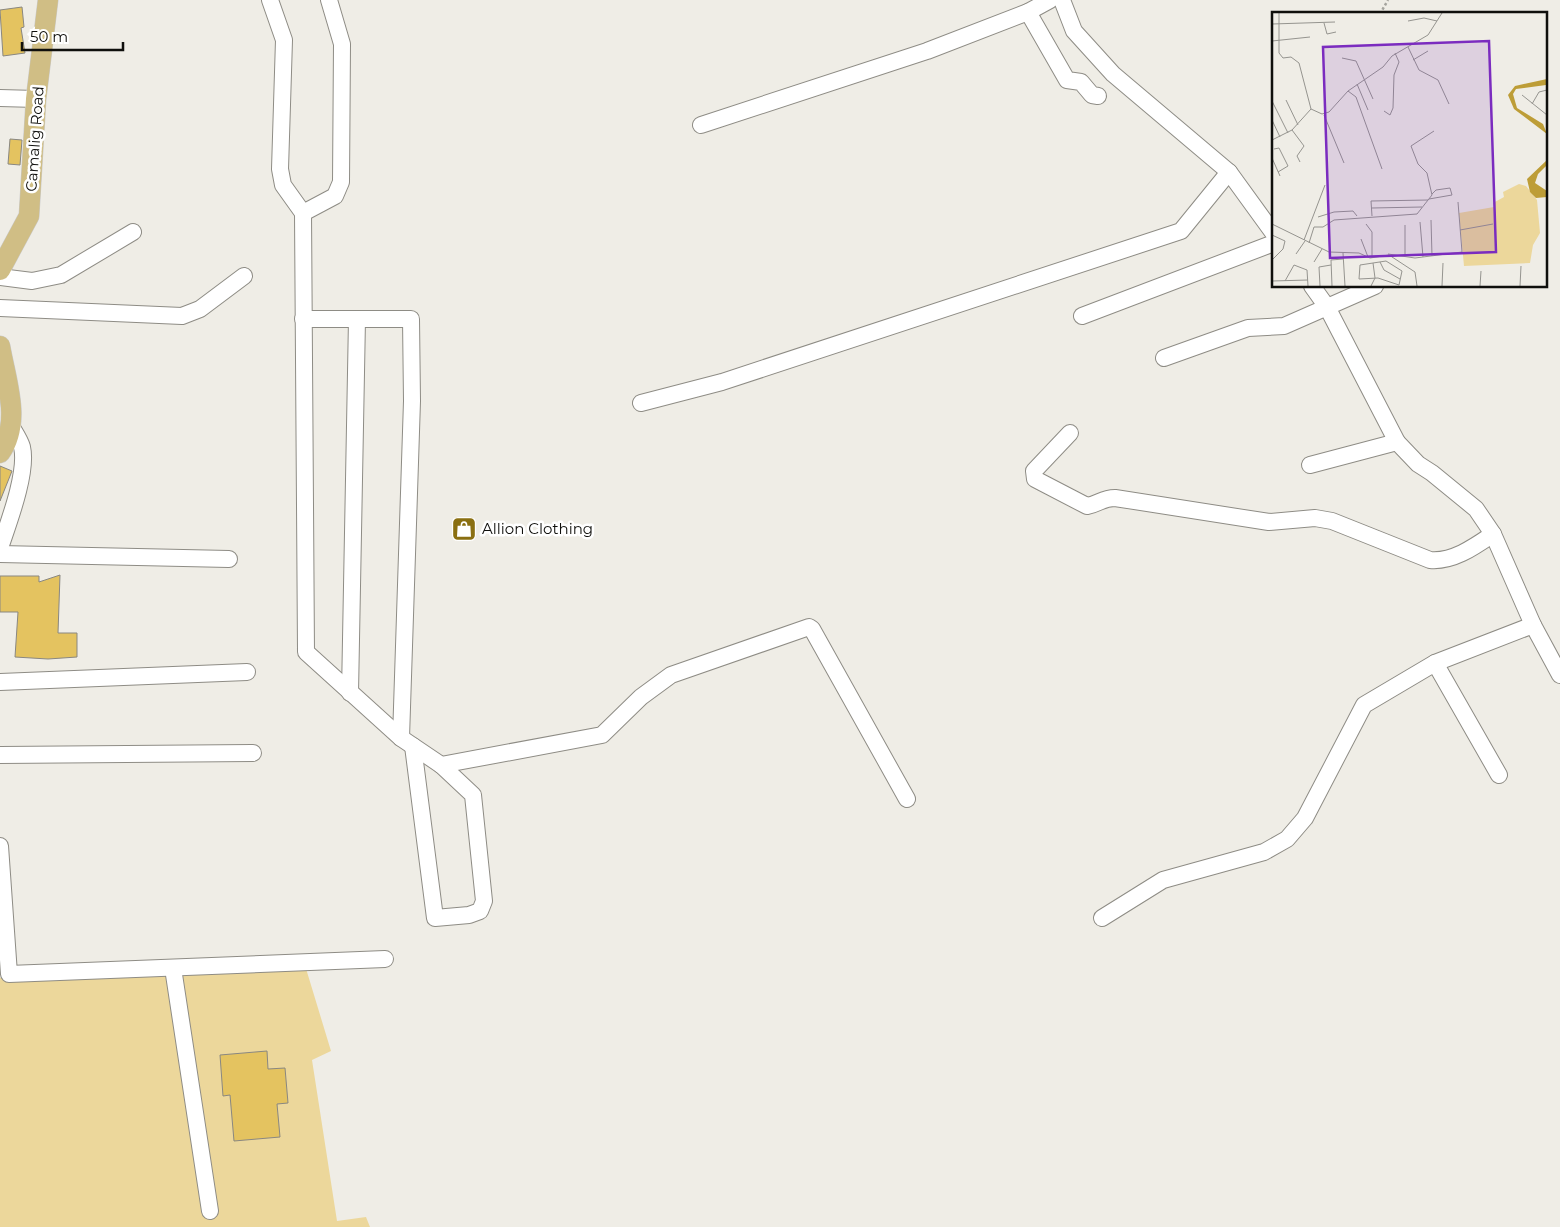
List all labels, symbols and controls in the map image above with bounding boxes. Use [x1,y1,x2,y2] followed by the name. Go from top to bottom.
[1272,12,1548,288] inset map
[22,20,124,52] scale bar
[30,27,68,46] text: 50 m
[21,86,48,192] street label: Camalig Road
[451,516,477,542] shop icon: Allion Clothing
[482,519,593,538] place label: Allion Clothing

